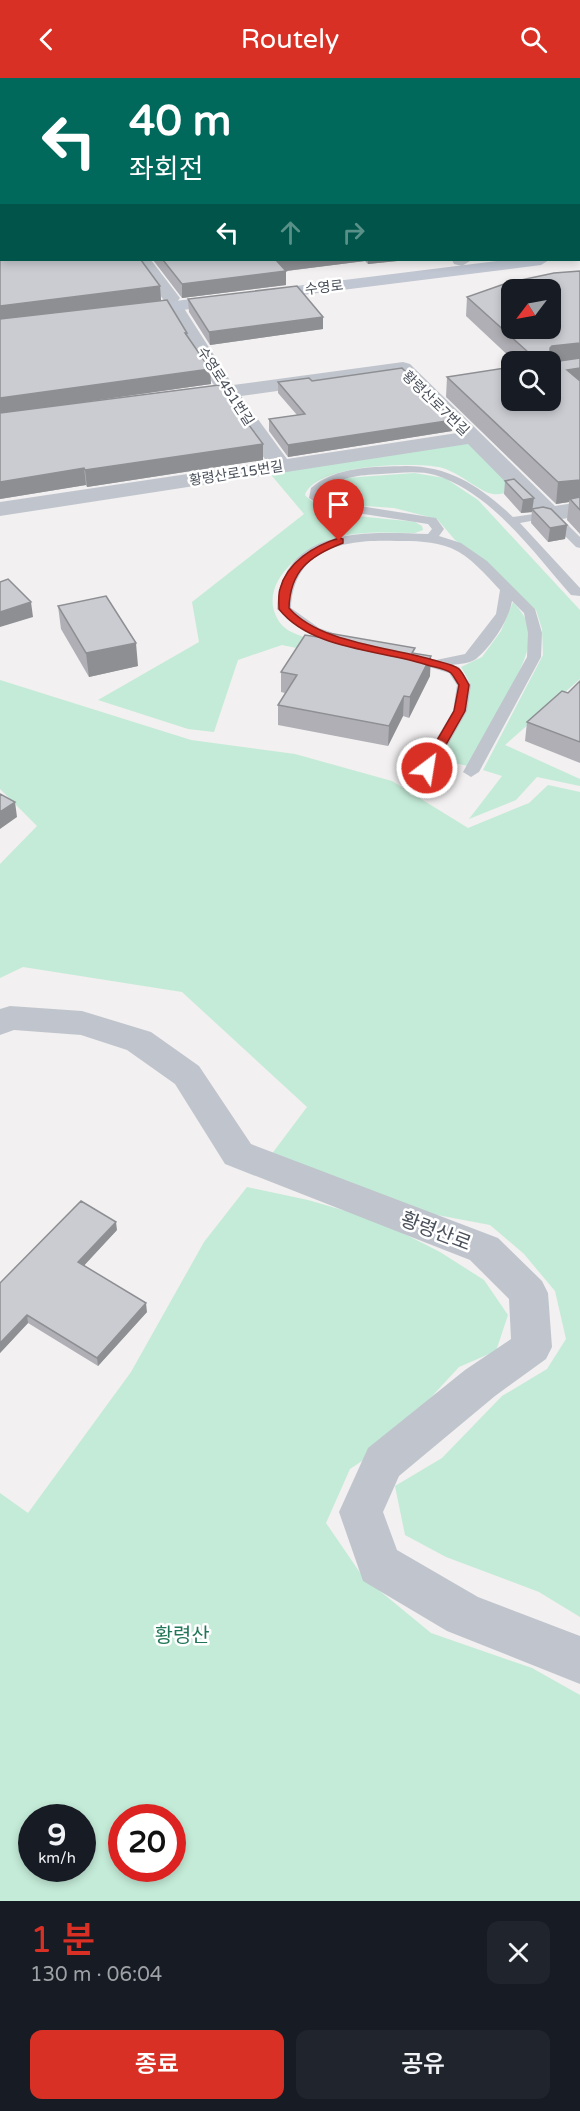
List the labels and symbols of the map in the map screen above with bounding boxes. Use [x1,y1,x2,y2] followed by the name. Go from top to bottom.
[304,277,344,298] street label: 수영로
[501,279,561,339] north arrow
[194,344,257,429] street label: 수영로451번길
[399,367,473,439] street label: 황령산로7번길
[188,458,284,489] street label: 황령산로15번길
[313,479,364,541] pin
[395,736,459,800] position arrow
[397,1208,474,1256] street label: 황령산로
[154,1624,210,1648] park label: 황령산
[108,1804,186,1882] speed limit sign: 20

